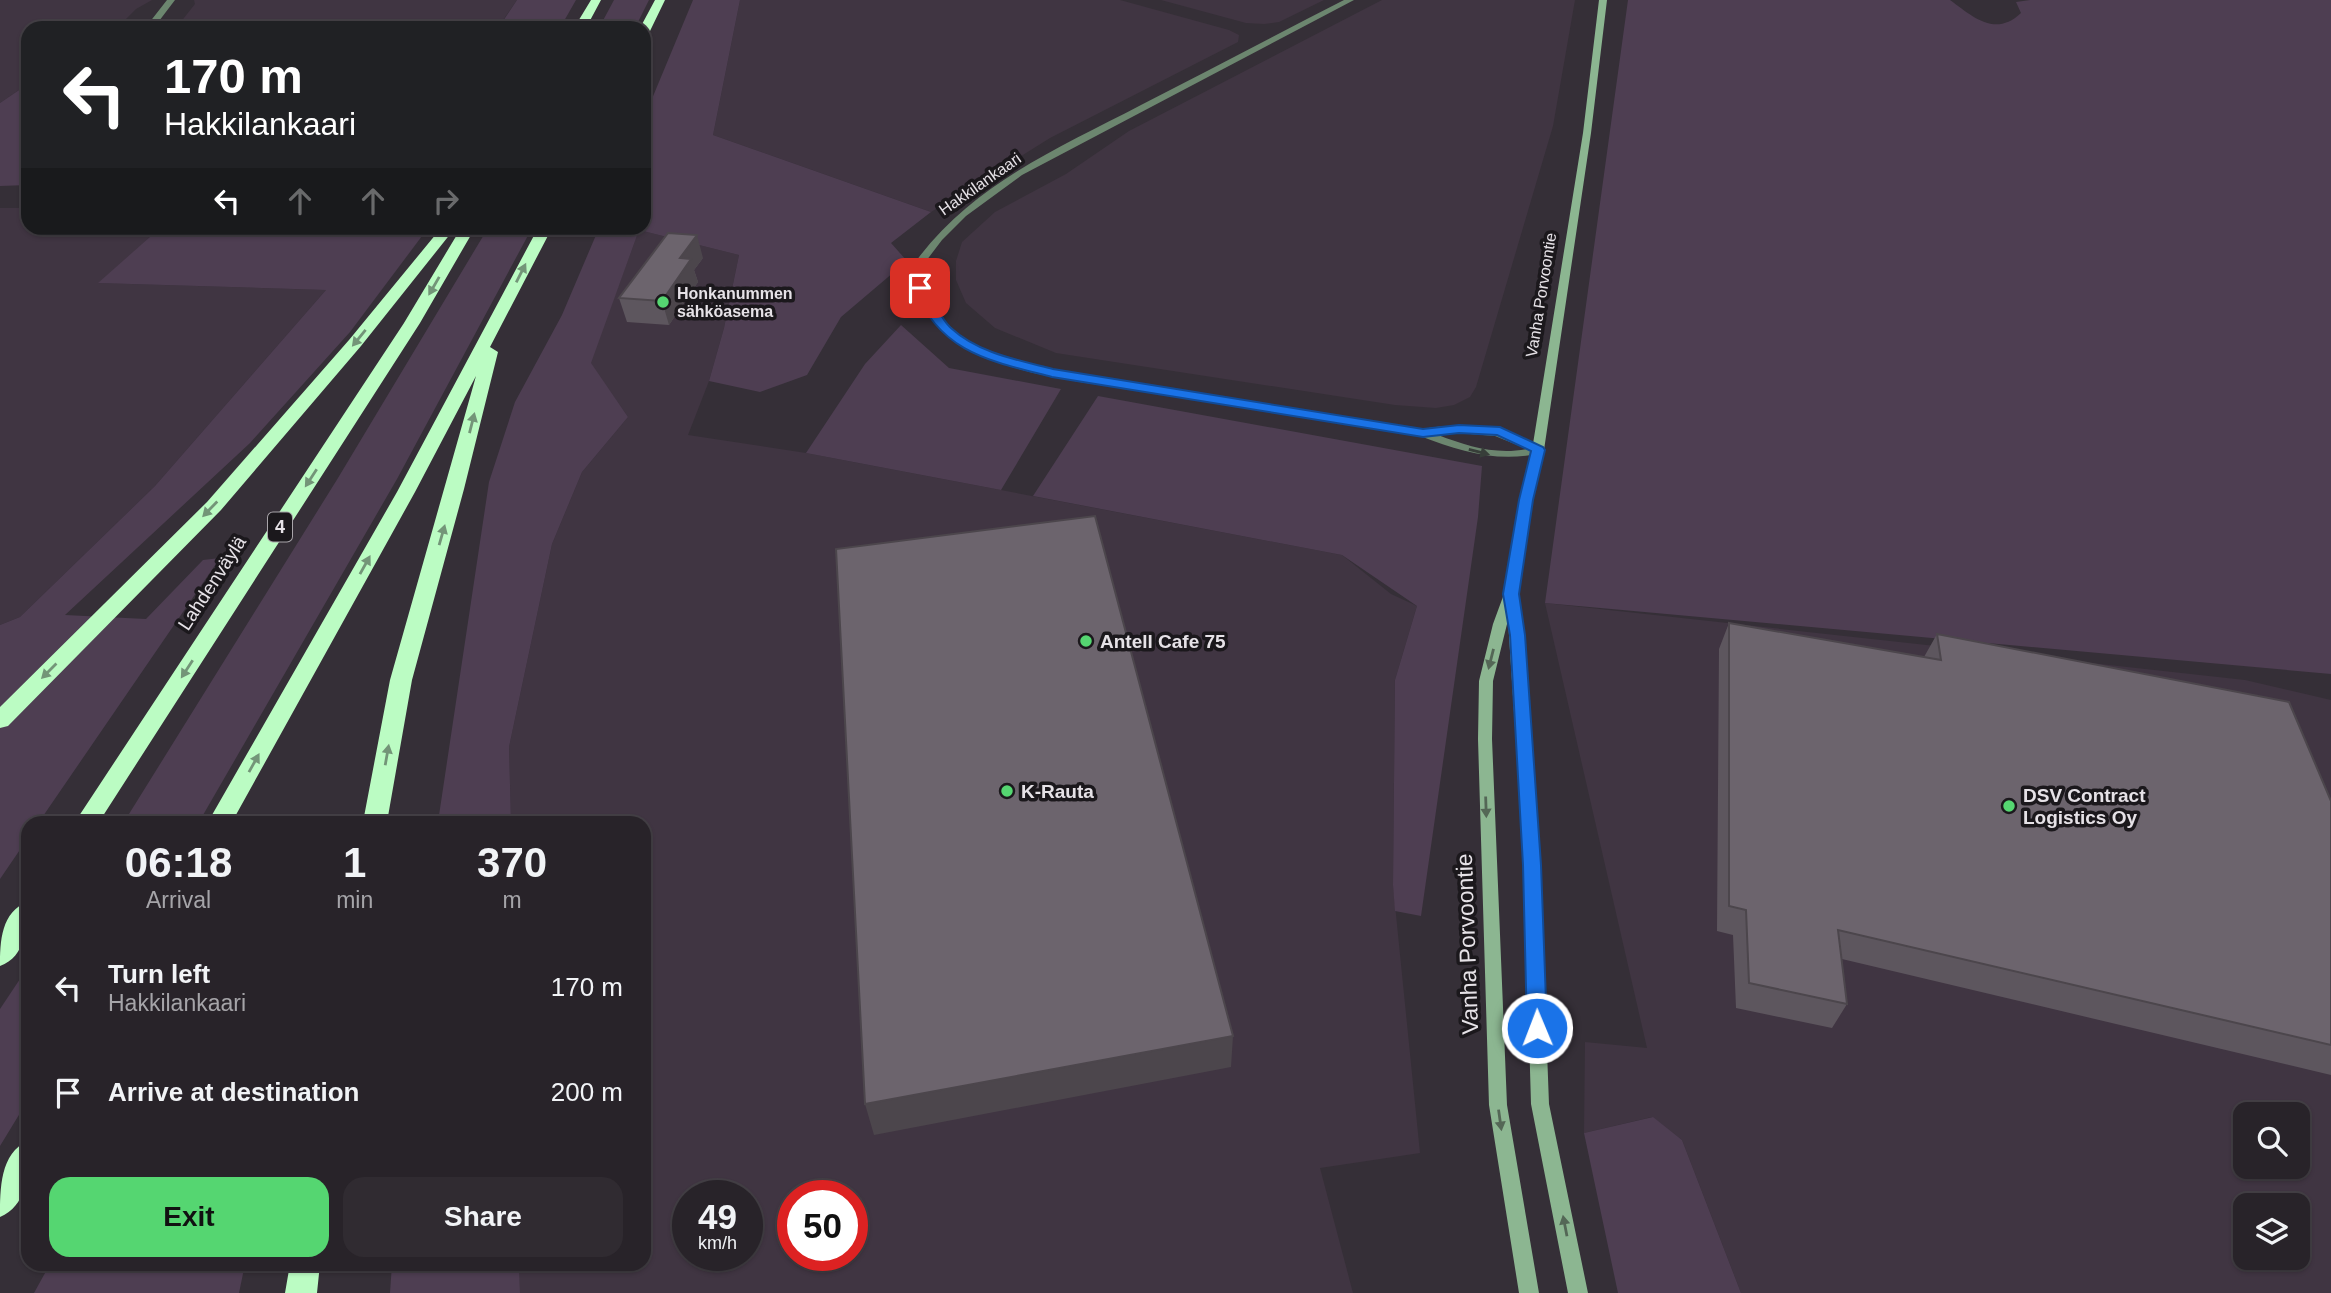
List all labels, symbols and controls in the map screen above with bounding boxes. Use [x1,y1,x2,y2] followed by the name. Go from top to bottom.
[49,49,140,140] icon: left
[164,49,303,103] text: 170 m
[164,106,356,142] text: Hakkilankaari
[936,149,1024,219] street label: Hakkilankaari
[208,182,246,220] icon: left
[281,182,319,220] icon: ahead
[354,182,392,220] icon: ahead
[427,182,465,220] icon: right
[1523,231,1559,359] street label: Vanha Porvoontie
[890,258,950,318] pin
[516,263,527,283] one-way arrow
[901,269,939,307] icon: arrive
[427,277,440,296] one-way arrow
[677,285,793,320] place label: Honkanummen sähköasema
[655,294,671,310] marker: Honkanummen sähköasema
[352,329,367,346] one-way arrow
[467,412,478,434] one-way arrow
[1468,447,1490,458] one-way arrow
[305,468,318,488] one-way arrow
[201,501,218,518] one-way arrow
[268,512,292,542] road number: 4
[438,524,448,545] one-way arrow
[174,532,250,634] street label: Lahdenväylä
[359,555,371,574] one-way arrow
[1100,631,1226,652] place label: Antell Cafe 75
[1078,633,1094,649] marker: Antell Cafe 75
[1486,649,1497,671] one-way arrow
[181,659,194,678] one-way arrow
[41,662,58,679] one-way arrow
[382,744,393,766] one-way arrow
[248,753,260,773] one-way arrow
[1021,781,1094,802] place label: K-Rauta
[999,783,1015,799] marker: K-Rauta
[2023,785,2146,828] place label: DSV Contract Logistics Oy
[1481,796,1492,818] one-way arrow
[2001,798,2017,814] marker: DSV Contract Logistics Oy
[125,839,232,886] text: 06:18
[343,839,366,886] text: 1
[477,839,547,886] text: 370
[1451,853,1483,1035] street label: Vanha Porvoontie
[146,887,211,913] text: Arrival
[336,887,373,913] text: min
[503,887,522,913] text: m
[108,959,210,989] text: Turn left
[49,969,87,1007] icon: left
[551,972,623,1002] text: 170 m
[108,990,246,1016] text: Hakkilankaari
[1500,991,1574,1065] position arrow
[49,1074,87,1112] icon: arrive
[108,1077,359,1107] text: Arrive at destination
[551,1077,623,1107] text: 200 m
[2233,1102,2310,1270] map controls
[2233,1102,2310,1179] button: search
[1495,1109,1506,1131] one-way arrow
[49,1177,329,1257] button: Exit
[343,1177,623,1257] button: Share
[777,1180,868,1271] speed limit sign: 50
[2233,1193,2310,1270] button: layers
[698,1197,737,1236] text: 49
[1559,1215,1570,1237] one-way arrow
[698,1233,737,1253] text: km/h

